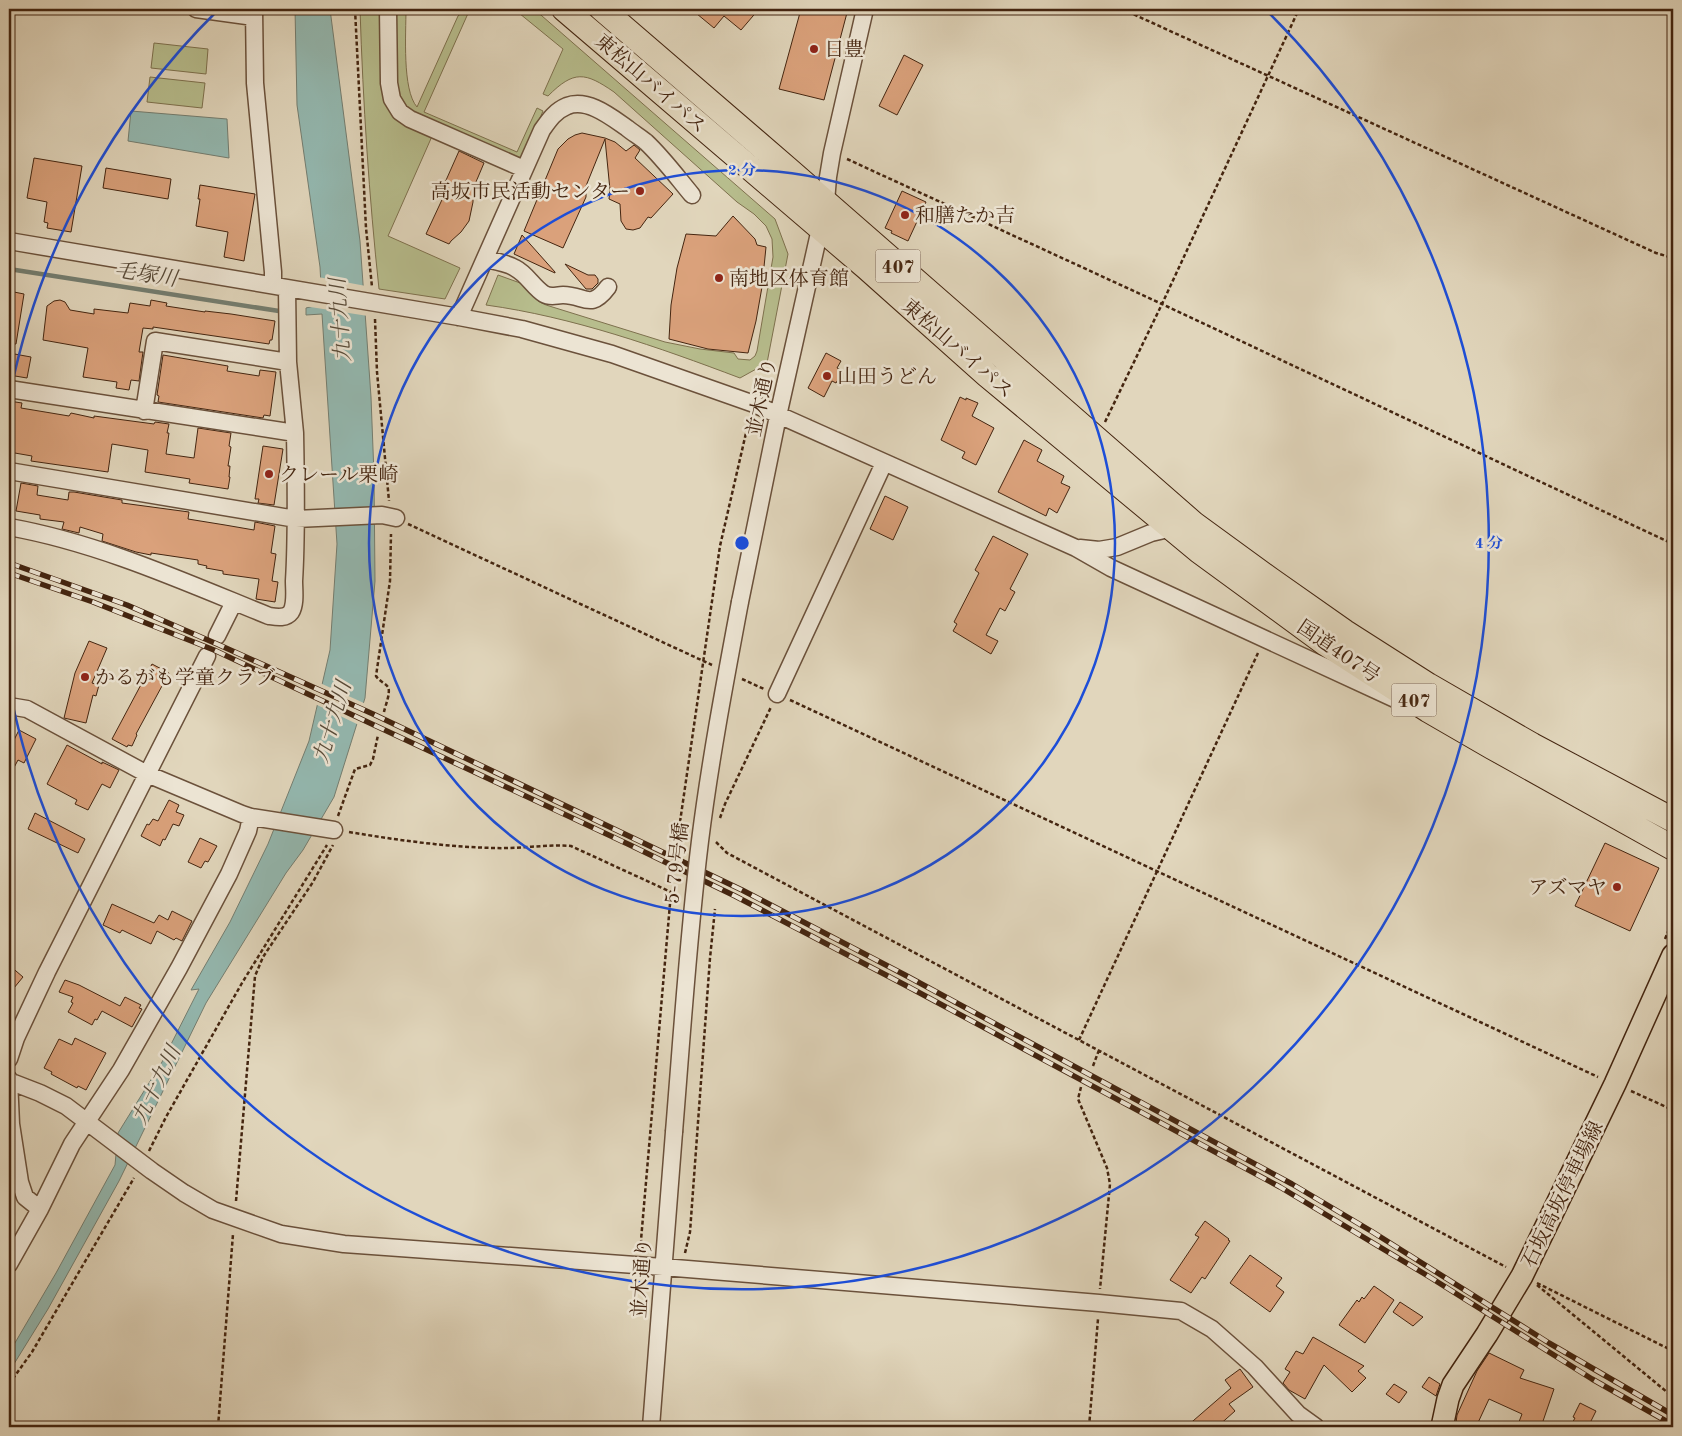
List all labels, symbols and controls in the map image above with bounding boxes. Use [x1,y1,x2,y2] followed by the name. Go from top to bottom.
[590,30,710,138] street label: 東松山バイパス
[824,39,864,61] place label: 日豊
[808,43,820,55] marker: 日豊
[728,162,756,179] text: 2 分
[431,181,630,203] place label: 高坂市民活動センター
[634,185,646,197] marker: 高坂市民活動センター
[915,205,1015,227] place label: 和膳たか吉
[899,209,911,221] marker: 和膳たか吉
[876,250,920,282] road number: 407
[113,258,181,291] water label: 毛塚川
[729,268,849,290] place label: 南地区体育館
[713,272,725,284] marker: 南地区体育館
[326,275,355,363] water label: 九十九川
[897,295,1017,403] street label: 東松山バイパス
[743,356,781,439] street label: 並木通り
[837,366,937,388] place label: 山田うどん
[821,370,833,382] marker: 山田うどん
[279,464,399,486] place label: クレール栗崎
[263,468,275,480] marker: クレール栗崎
[733,534,751,552] centre of rings
[1475,535,1503,552] text: 4 分
[1293,616,1384,687] street label: 国道407号
[95,667,275,689] place label: かるがも学童クラブ
[79,671,91,683] marker: かるがも学童クラブ
[309,677,356,766] water label: 九十九川
[1392,684,1436,716] road number: 407
[661,821,693,905] street label: 5-79号橋
[1528,877,1607,899] place label: アズマヤ
[1611,881,1623,893] marker: アズマヤ
[128,1041,186,1128] water label: 九十九川
[1518,1118,1608,1271] street label: 石坂高坂停車場線
[628,1237,656,1319] street label: 並木通り

